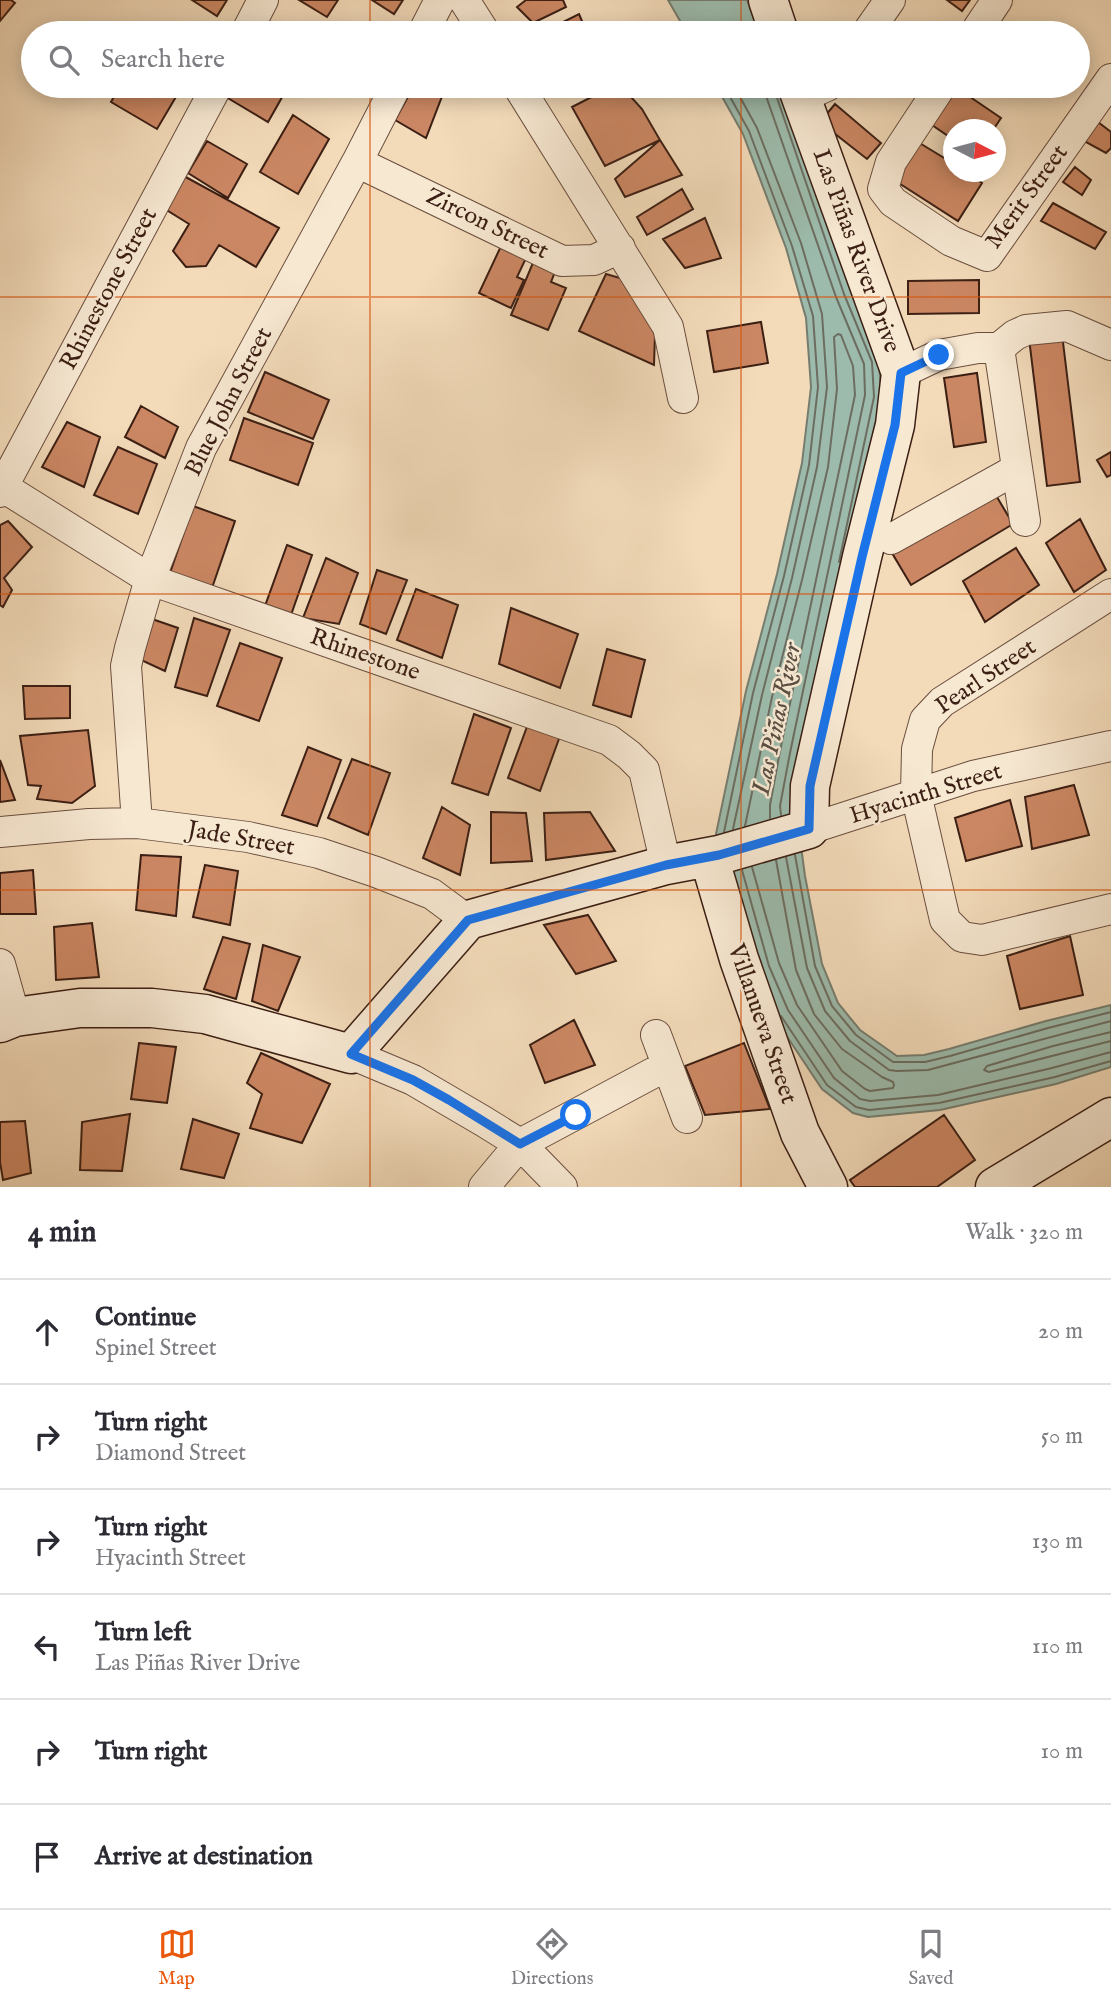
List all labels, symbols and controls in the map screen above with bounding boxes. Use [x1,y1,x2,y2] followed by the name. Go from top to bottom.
[21,21,1090,98] search box
[45,41,83,79] icon: search
[101,43,225,76] text: Search here
[943,119,1006,182] north arrow
[979,139,1075,255] street label: Merit Street
[805,145,907,357] street label: Las Piñas River Drive
[420,181,554,267] street label: Zircon Street
[53,203,165,375] street label: Rhinestone Street
[178,322,280,482] street label: Blue John Street
[923,339,954,370] route end
[306,622,424,688] street label: Rhinestone
[930,632,1042,722] street label: Pearl Street
[745,639,809,799] water label: Las Piñas River
[846,756,1006,832] street label: Hyacinth Street
[182,814,297,864] street label: Jade Street
[720,939,804,1108] street label: Villanueva Street
[560,1099,591,1130] route start
[28,1214,96,1252] text: 4 min
[965,1218,1083,1247] text: Walk · 320 m
[95,1301,196,1334] text: Continue
[28,1313,66,1351] icon: ahead
[1038,1317,1083,1346] text: 20 m
[95,1334,217,1363] text: Spinel Street
[95,1406,208,1439] text: Turn right
[28,1418,66,1456] icon: right
[1041,1422,1083,1451] text: 50 m
[95,1439,246,1468] text: Diamond Street
[95,1511,208,1544] text: Turn right
[28,1523,66,1561] icon: right
[1032,1527,1083,1556] text: 130 m
[95,1544,246,1573] text: Hyacinth Street
[95,1616,192,1649] text: Turn left
[28,1628,66,1666] icon: left
[1032,1632,1083,1661] text: 110 m
[95,1649,300,1678] text: Las Piñas River Drive
[28,1733,66,1771] icon: right
[95,1735,208,1768] text: Turn right
[1040,1737,1083,1766] text: 10 m
[28,1838,66,1876] icon: arrive
[95,1840,313,1873] text: Arrive at destination
[158,1925,196,1991] tab: Map
[511,1925,593,1991] tab: Directions
[908,1925,953,1991] tab: Saved

